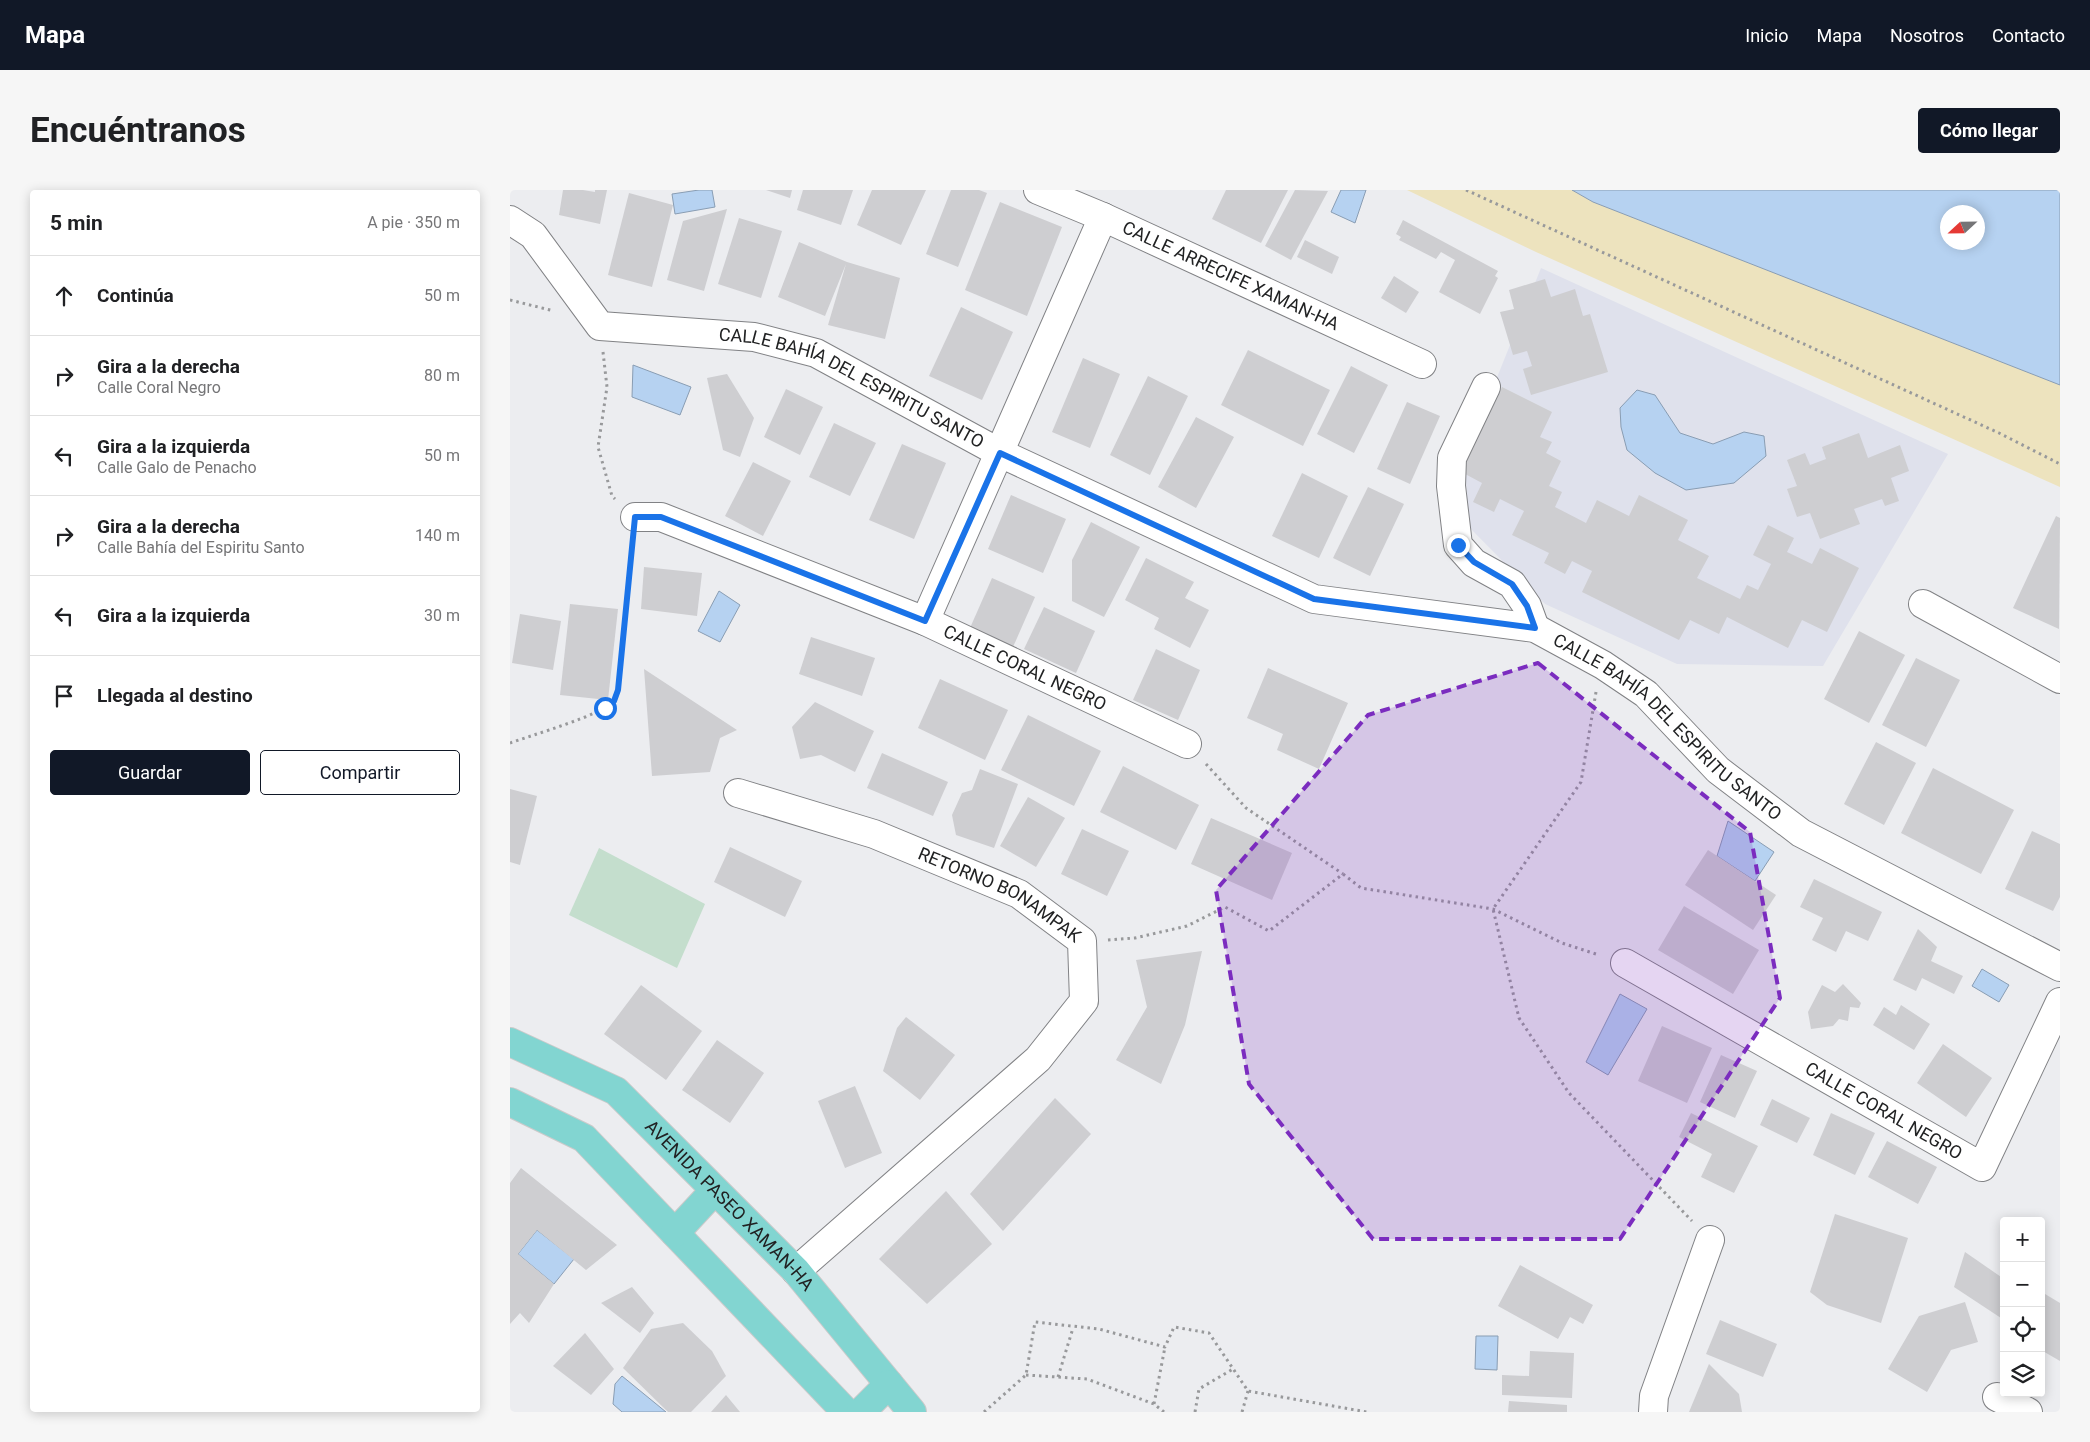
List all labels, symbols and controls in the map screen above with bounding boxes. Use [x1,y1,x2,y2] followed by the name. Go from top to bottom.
[25,21,85,49] text: Mapa
[1745,25,1789,46] text: Inicio
[1817,25,1862,46] text: Mapa
[1890,25,1964,46] text: Nosotros
[1992,25,2065,46] text: Contacto
[1918,108,2060,153] button: Cómo llegar
[30,110,246,151] text: Encuéntranos
[1940,205,1985,250] north arrow
[50,211,103,235] text: 5 min
[367,213,460,232] text: A pie · 350 m
[1119,216,1343,334] street label: CALLE ARRECIFE XAMAN-HA
[50,282,78,310] icon: ahead
[97,284,174,307] text: Continúa
[424,286,460,305] text: 50 m
[718,324,988,452] street label: CALLE BAHÍA DEL ESPIRITU SANTO
[97,355,240,378] text: Gira a la derecha
[50,362,78,390] icon: right
[424,366,460,385] text: 80 m
[97,378,221,397] text: Calle Coral Negro
[97,435,250,458] text: Gira a la izquierda
[50,442,78,470] icon: left
[424,446,460,465] text: 50 m
[97,458,257,477] text: Calle Galo de Penacho
[97,515,240,538] text: Gira a la derecha
[50,522,78,550] icon: right
[415,526,460,545] text: 140 m
[1447,534,1470,557] route end
[97,538,305,557] text: Calle Bahía del Espiritu Santo
[50,602,78,630] icon: left
[97,604,250,627] text: Gira a la izquierda
[424,606,460,625] text: 30 m
[940,620,1110,715] street label: CALLE CORAL NEGRO
[1550,629,1786,824] street label: CALLE BAHÍA DEL ESPIRITU SANTO
[50,682,78,710] icon: arrive
[97,684,253,707] text: Llegada al destino
[594,697,617,720] route start
[50,750,250,795] button: Guardar
[260,750,460,795] button: Compartir
[915,842,1086,947] street label: RETORNO BONAMPAK
[1802,1057,1966,1164] street label: CALLE CORAL NEGRO
[641,1115,819,1295] street label: AVENIDA PASEO XAMAN-HA
[2000,1217,2045,1397] map controls
[2000,1217,2045,1262] button: +
[2000,1262,2045,1307] button: −
[2000,1307,2045,1352] button: locate
[2000,1352,2045,1397] button: layers

